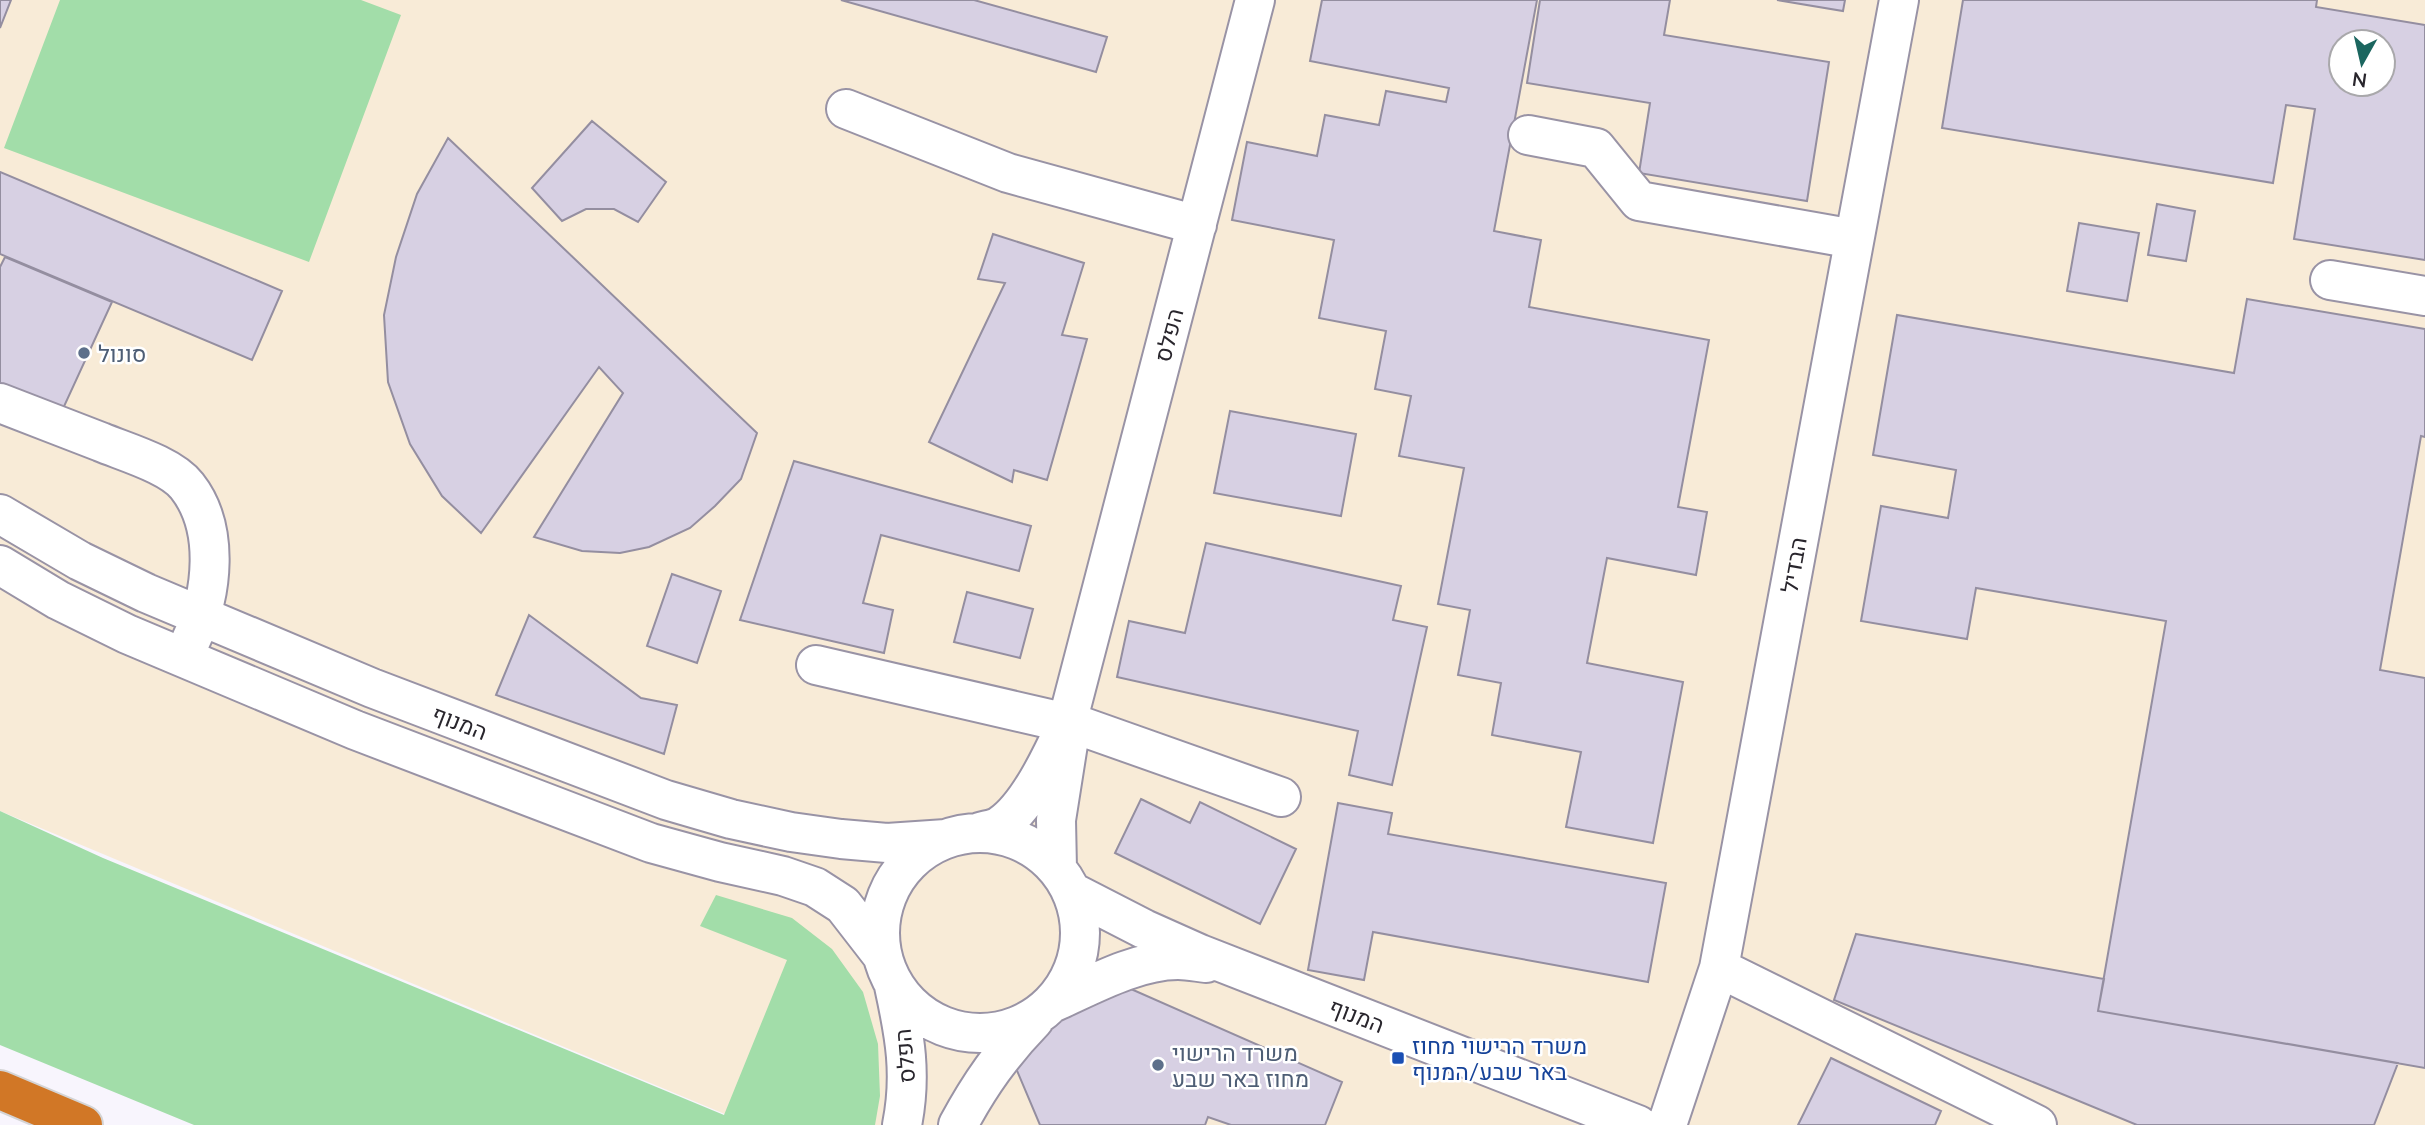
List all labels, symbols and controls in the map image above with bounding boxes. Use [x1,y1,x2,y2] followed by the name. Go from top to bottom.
[2327,28,2397,98] north arrow
[2351,68,2368,93] text: N
[1147,305,1189,365] street label: הפלס
[98,339,146,367] place label: סונול
[76,345,92,361] marker: סונול
[1774,535,1812,595] street label: הבדיל
[428,699,492,745] street label: המנוף
[1325,992,1389,1038] street label: המנוף
[888,1028,920,1084] street label: הפלס
[1412,1031,1587,1085] place label: משרד הרישוי מחוז באר שבע/המנוף
[1172,1038,1309,1092] place label: משרד הרישוי מחוז באר שבע
[1390,1050,1406,1066] marker: משרד הרישוי מחוז באר שבע/המנוף
[1150,1057,1166,1073] marker: משרד הרישוי מחוז באר שבע

